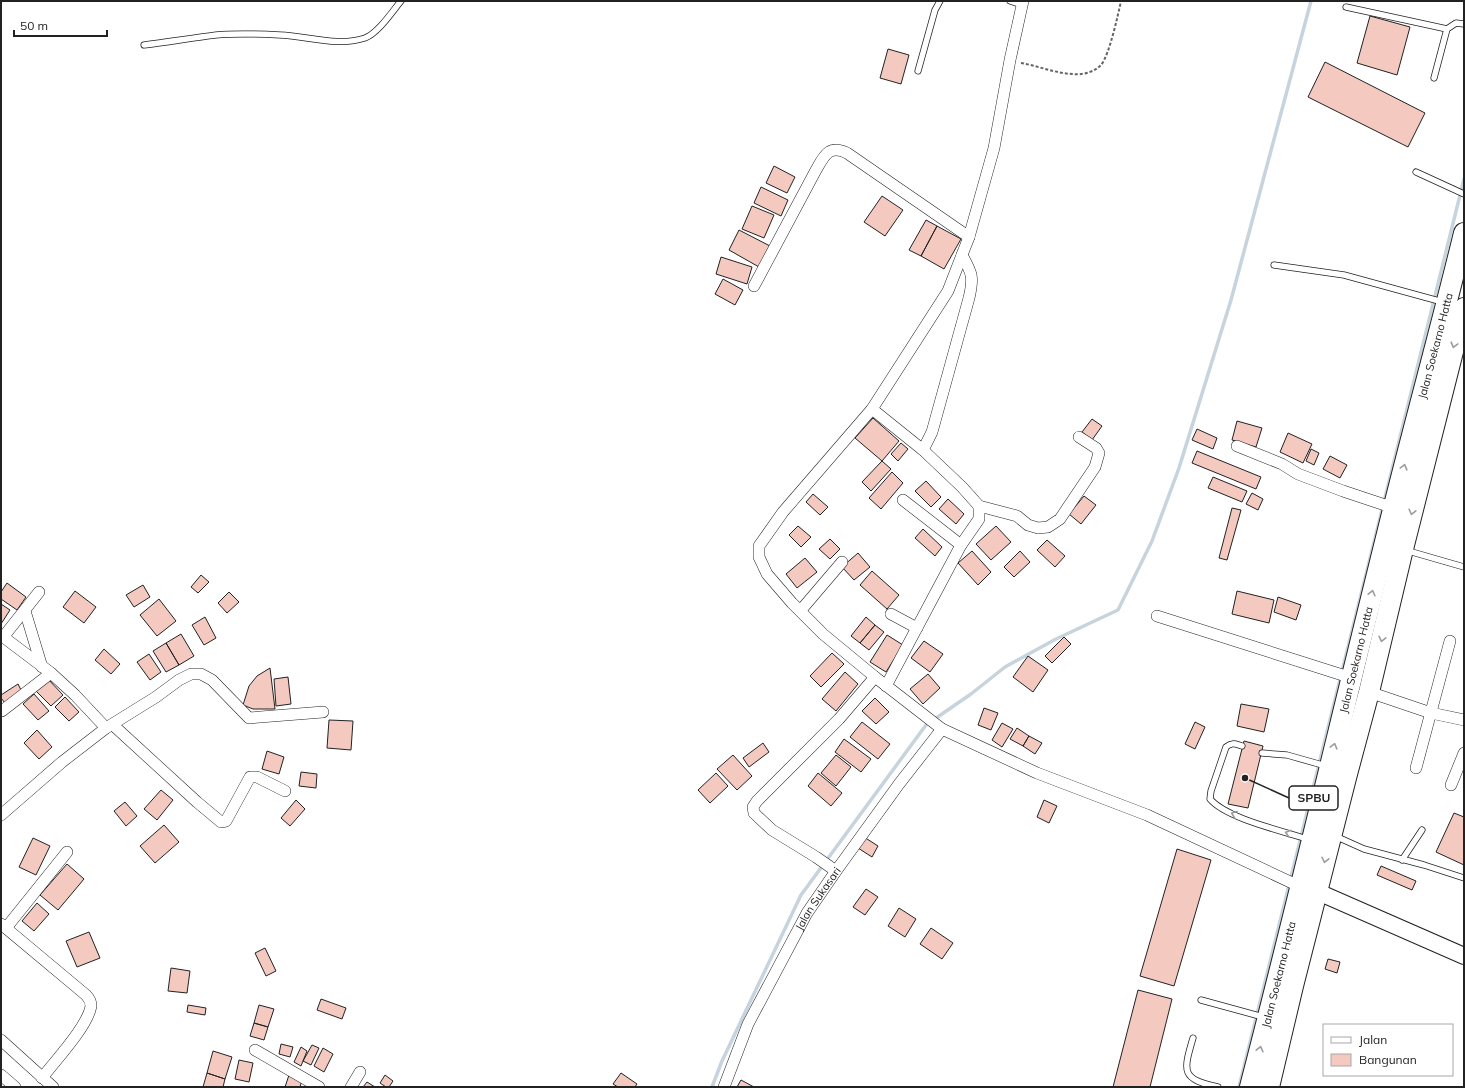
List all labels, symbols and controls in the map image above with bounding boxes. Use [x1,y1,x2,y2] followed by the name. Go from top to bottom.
[14,12,107,38] scale bar
[20,18,48,33] text: 50 m
[1415,291,1456,400] street label: Jalan Soekarno Hatta
[1450,342,1459,349] one-way arrow
[1400,464,1408,470] one-way arrow
[1409,509,1417,516] one-way arrow
[1368,590,1376,596] one-way arrow
[1336,605,1376,714] street label: Jalan Soekarno Hatta
[1378,635,1386,642] one-way arrow
[1329,743,1338,750] one-way arrow
[1289,786,1338,810] callout: SPBU
[1298,790,1331,805] text: SPBU
[1230,810,1237,818] one-way arrow
[1284,829,1291,838] one-way arrow
[1322,856,1330,863] one-way arrow
[792,864,844,933] street label: Jalan Sukasari
[1259,920,1299,1029] street label: Jalan Soekarno Hatta
[1323,1024,1453,1076] legend
[1359,1032,1387,1047] text: Jalan
[1255,1046,1264,1053] one-way arrow
[1359,1052,1417,1067] text: Bangunan

